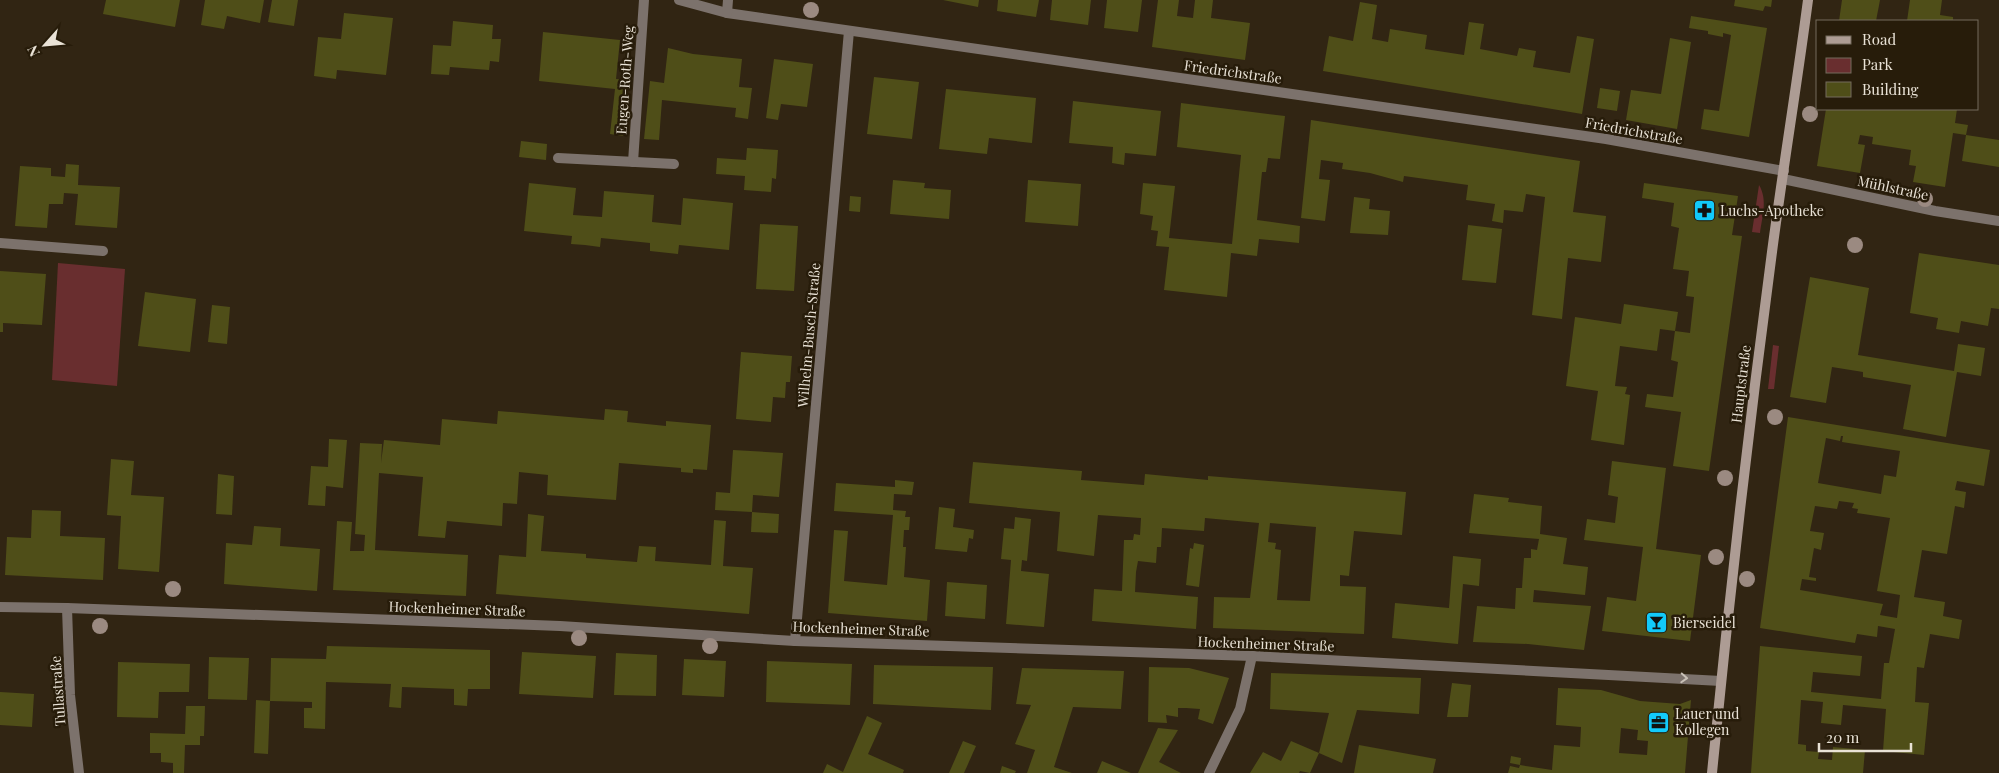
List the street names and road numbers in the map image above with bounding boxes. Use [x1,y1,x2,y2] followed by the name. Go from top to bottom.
[611,24,638,135] street label: Eugen-Roth-Weg
[1183,55,1283,88] street label: Friedrichstraße
[1584,113,1684,148] street label: Friedrichstraße
[1856,171,1930,204] street label: Mühlstraße
[793,262,824,409] street label: Wilhelm-Busch-Straße
[1726,344,1755,424] street label: Hauptstraße
[388,597,526,620] street label: Hockenheimer Straße
[792,617,930,640] street label: Hockenheimer Straße
[1197,632,1335,655] street label: Hockenheimer Straße
[46,655,69,727] street label: Tullastraße

